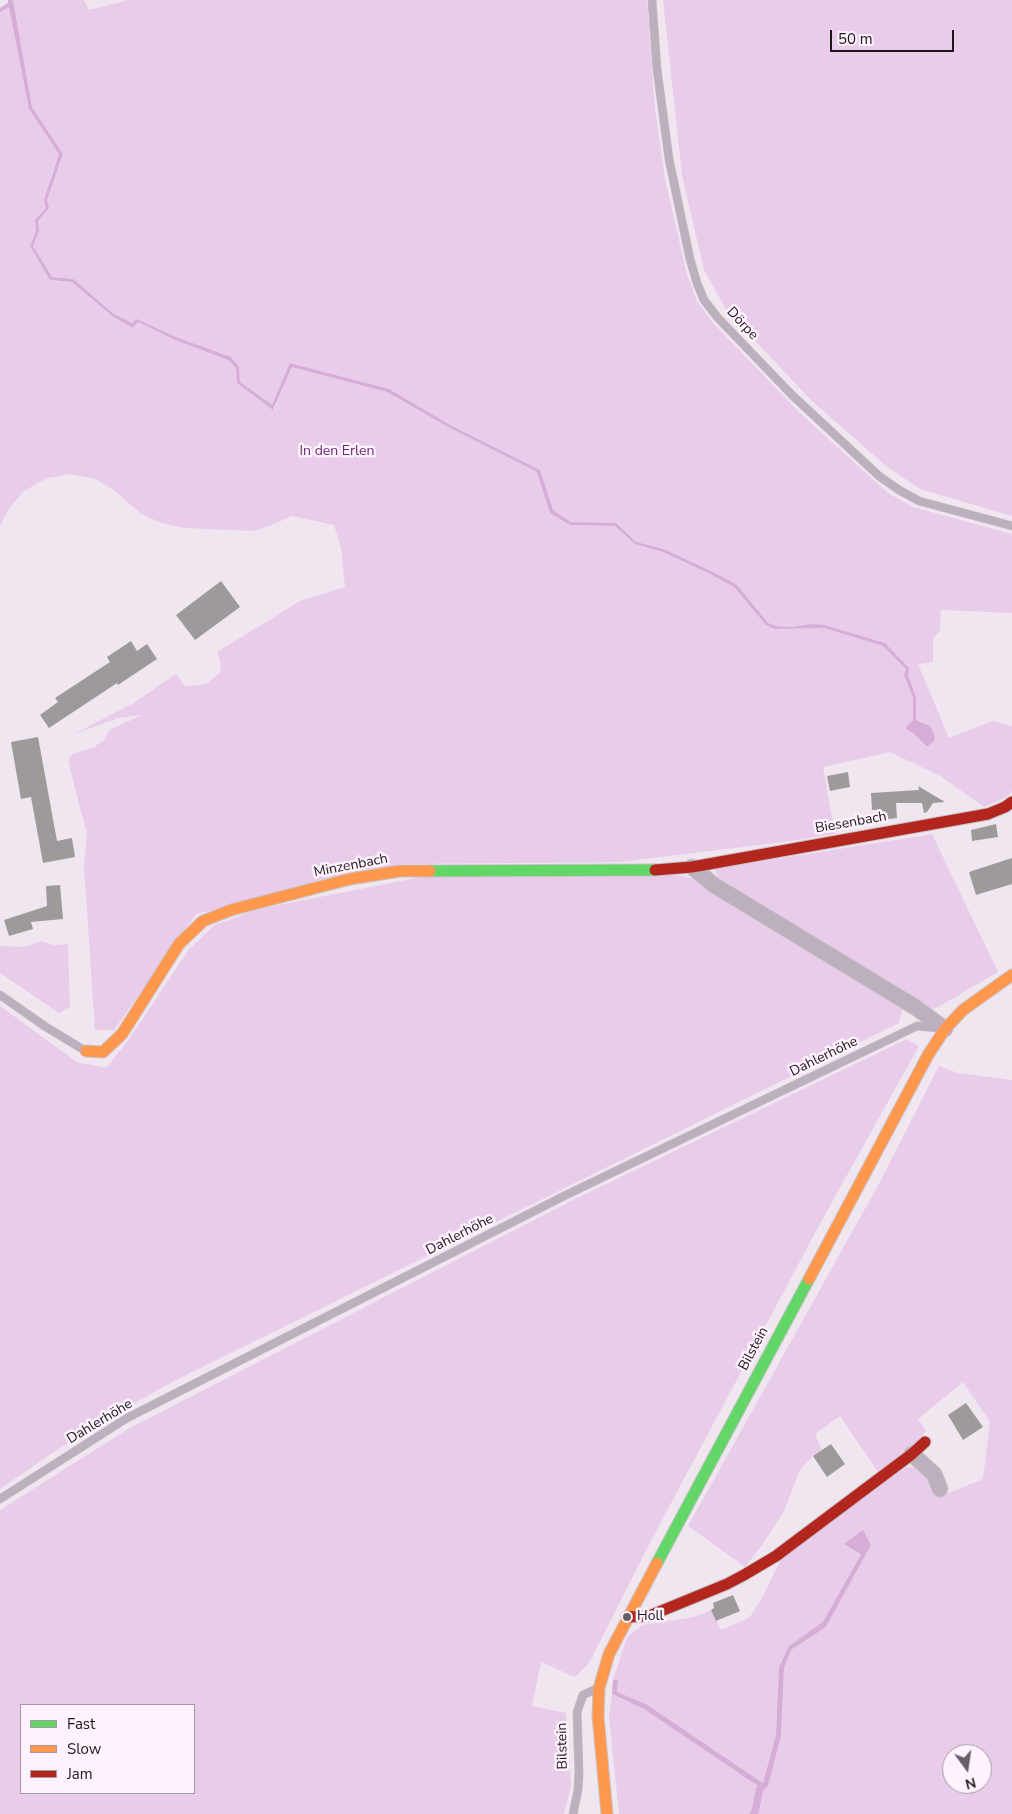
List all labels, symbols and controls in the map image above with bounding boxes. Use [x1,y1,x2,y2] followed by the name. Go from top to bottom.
[832,20,956,52] scale bar
[838,29,873,49] text: 50 m
[723,304,761,344] street label: Dörpe
[300,444,374,460] park label: In den Erlen
[814,808,888,838] street label: Biesenbach
[313,851,389,881] street label: Minzenbach
[787,1033,861,1081] street label: Dahlerhöhe
[423,1211,497,1259] street label: Dahlerhöhe
[736,1324,772,1374] street label: Bilstein
[64,1396,136,1448] street label: Dahlerhöhe
[637,1609,664,1625] place label: Holl
[621,1611,633,1623] marker: Holl
[20,1704,195,1794] legend
[67,1714,95,1734] text: Fast
[554,1722,572,1770] street label: Bilstein
[67,1739,101,1759] text: Slow
[942,1744,992,1794] north arrow
[67,1764,93,1784] text: Jam
[963,1773,978,1794] text: N

